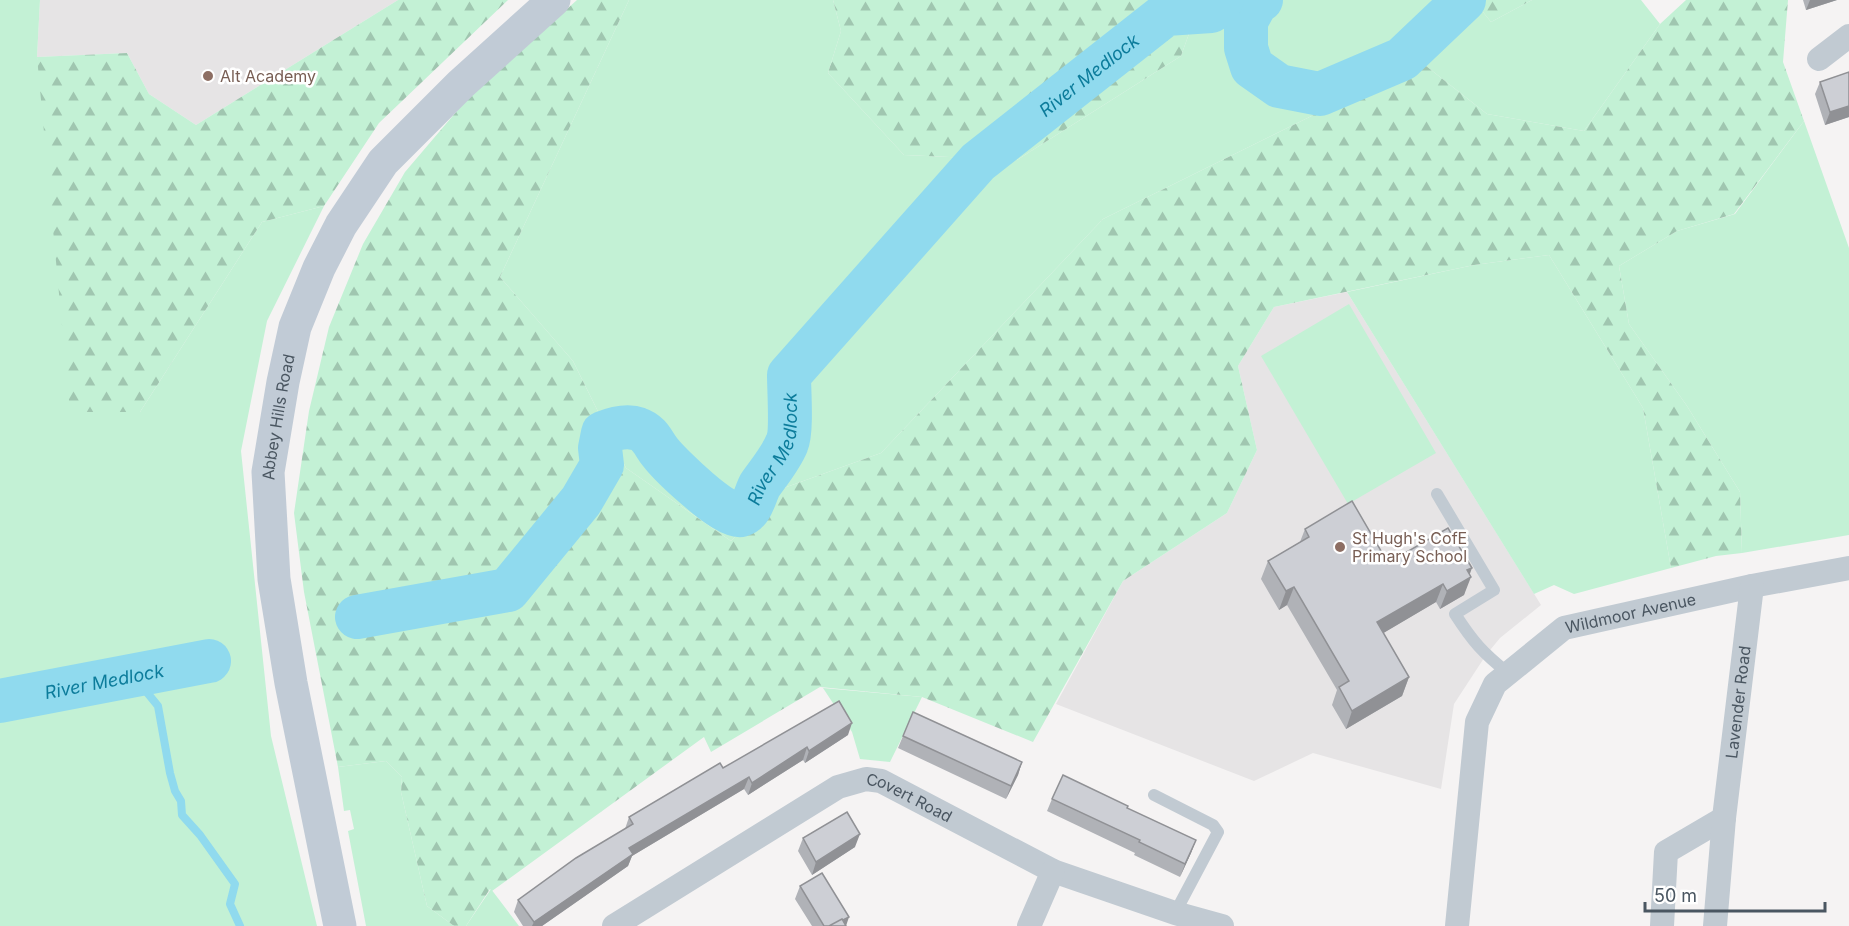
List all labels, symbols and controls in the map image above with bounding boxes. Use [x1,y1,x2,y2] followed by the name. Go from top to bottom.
[1035,28,1144,120] water label: River Medlock
[220,66,316,86] place label: Alt Academy
[201,69,215,83] marker: Alt Academy
[258,352,299,481] street label: Abbey Hills Road
[742,391,800,508] water label: River Medlock
[1352,528,1467,566] place label: St Hugh's CofE Primary School
[1333,540,1347,554] marker: St Hugh's CofE Primary School
[1563,589,1698,637] street label: Wildmoor Avenue
[1721,645,1755,760] street label: Lavender Road
[43,659,167,703] water label: River Medlock
[865,769,956,826] street label: Covert Road
[1645,875,1825,913] scale bar
[1654,885,1697,906] text: 50 m

